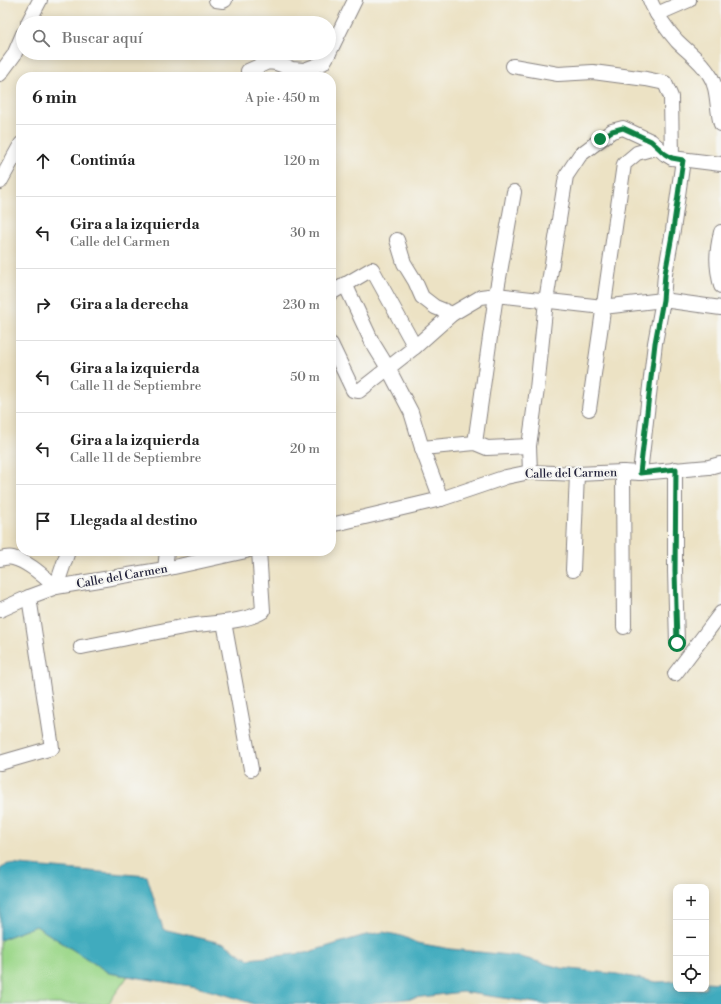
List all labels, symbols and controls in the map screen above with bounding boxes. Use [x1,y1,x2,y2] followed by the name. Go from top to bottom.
[16,16,336,60] search box
[30,27,52,49] icon: search
[62,29,143,48] text: Buscar aquí
[32,87,77,109] text: 6 min
[245,90,320,106] text: A pie · 450 m
[591,130,609,148] route end
[32,150,54,172] icon: ahead
[70,151,135,170] text: Continúa
[284,153,320,169] text: 120 m
[70,215,200,234] text: Gira a la izquierda
[32,222,54,244] icon: left
[290,225,320,241] text: 30 m
[70,234,170,250] text: Calle del Carmen
[32,294,54,316] icon: right
[70,295,189,314] text: Gira a la derecha
[283,297,320,313] text: 230 m
[70,359,200,378] text: Gira a la izquierda
[32,366,54,388] icon: left
[290,369,320,385] text: 50 m
[70,378,201,394] text: Calle 11 de Septiembre
[70,431,200,450] text: Gira a la izquierda
[32,438,54,460] icon: left
[290,441,320,457] text: 20 m
[70,450,201,466] text: Calle 11 de Septiembre
[525,465,617,482] street label: Calle del Carmen
[32,510,54,532] icon: arrive
[70,511,198,530] text: Llegada al destino
[75,561,169,592] street label: Calle del Carmen
[668,634,686,652] route start
[673,884,709,992] map controls
[673,884,709,920] button: +
[673,920,709,956] button: −
[673,956,709,992] button: locate

